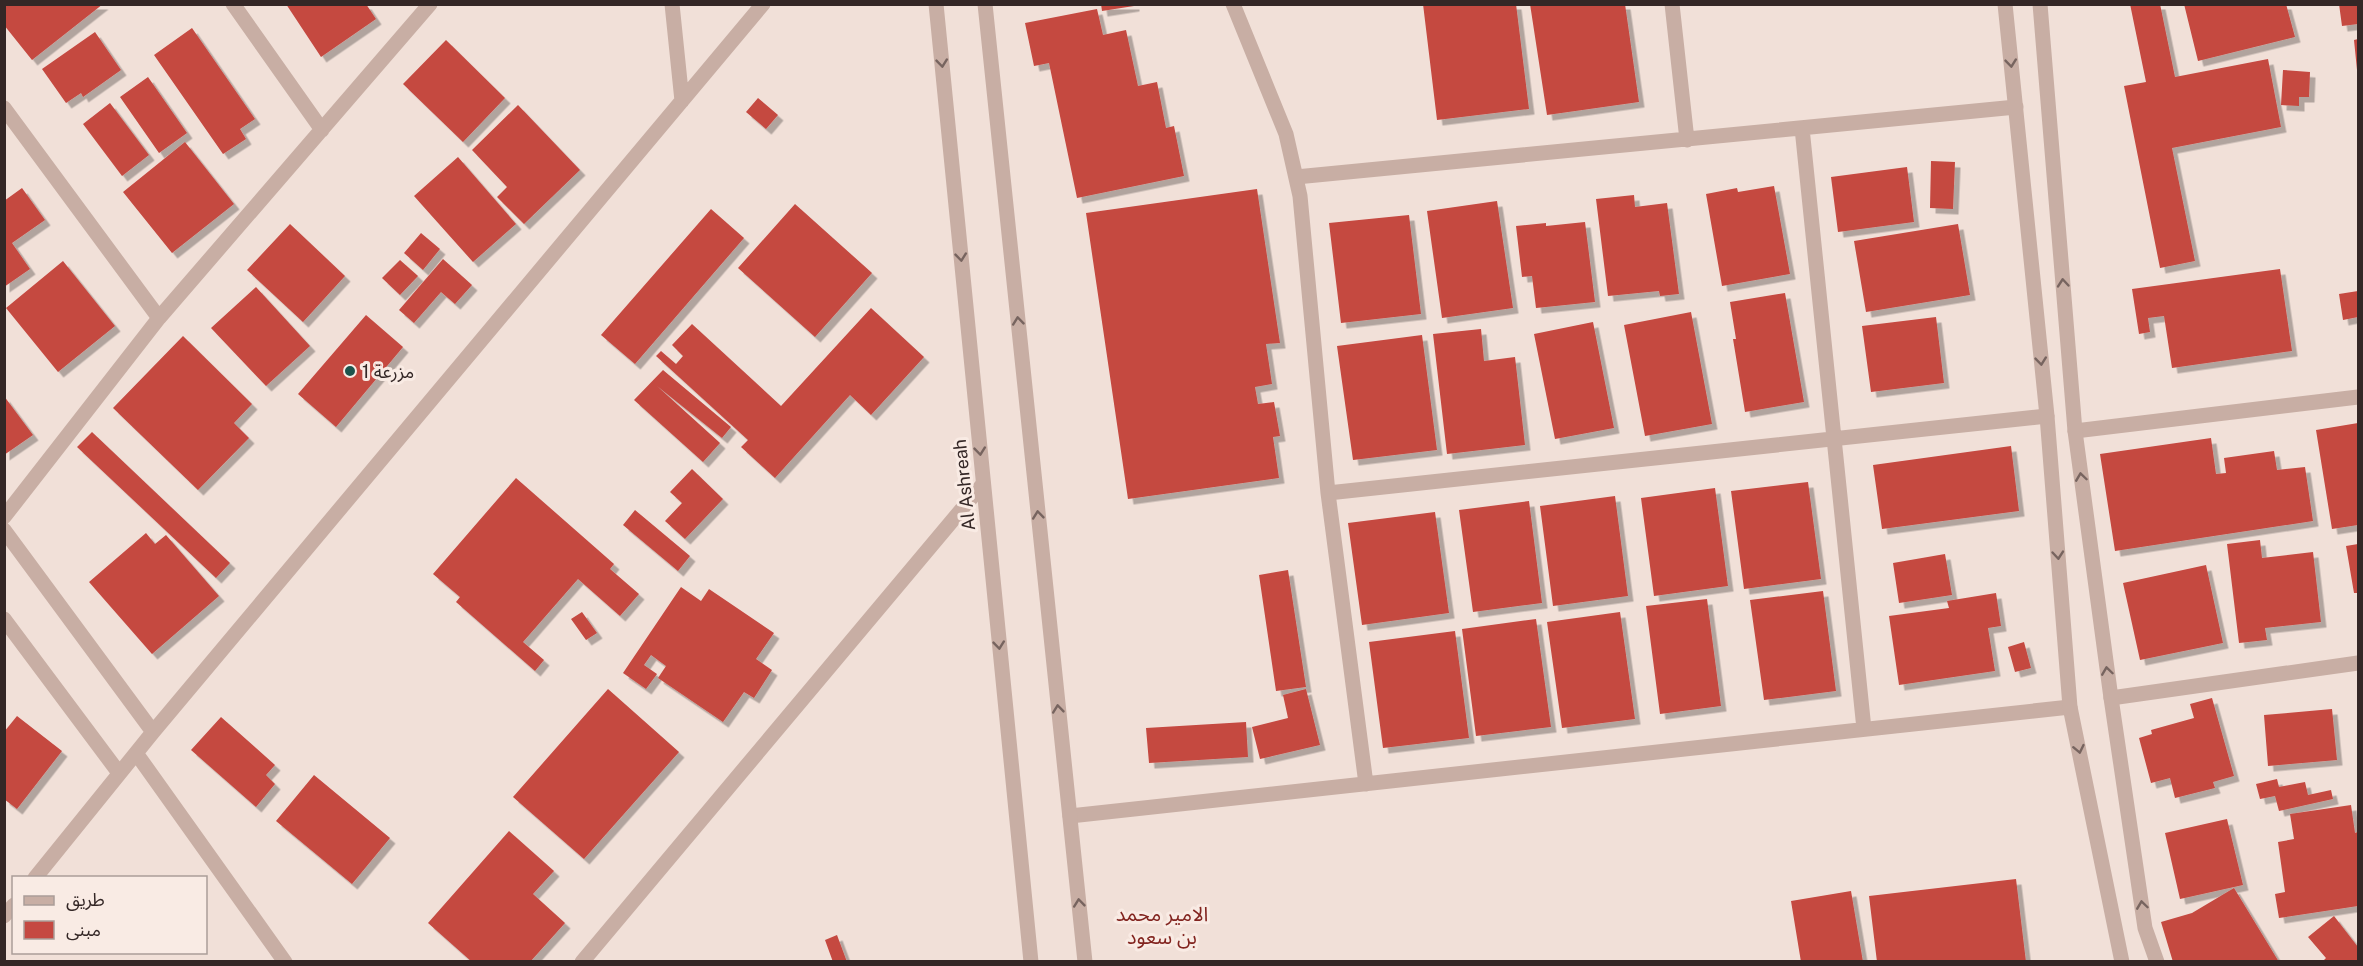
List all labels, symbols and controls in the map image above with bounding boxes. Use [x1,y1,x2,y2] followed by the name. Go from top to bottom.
[935,58,948,67] one-way arrow
[2004,58,2017,67] one-way arrow
[954,252,967,261] one-way arrow
[2057,279,2070,288] one-way arrow
[1012,317,1025,326] one-way arrow
[2034,357,2047,366] one-way arrow
[362,361,414,383] place label: مزرعة 1
[343,364,357,378] marker: مزرعة 1
[949,438,979,532] street label: Al Ashreah
[973,446,986,455] one-way arrow
[2076,473,2088,482] one-way arrow
[1032,511,1045,520] one-way arrow
[2051,551,2064,560] one-way arrow
[992,640,1005,649] one-way arrow
[2102,666,2114,675] one-way arrow
[1052,705,1065,714] one-way arrow
[2072,744,2085,754] one-way arrow
[12,876,207,954] legend
[66,889,105,911] text: طريق
[1073,899,1086,908] one-way arrow
[2136,901,2148,910] one-way arrow
[1116,902,1208,949] district label: الامير محمد بن سعود
[66,919,101,941] text: مبنى

